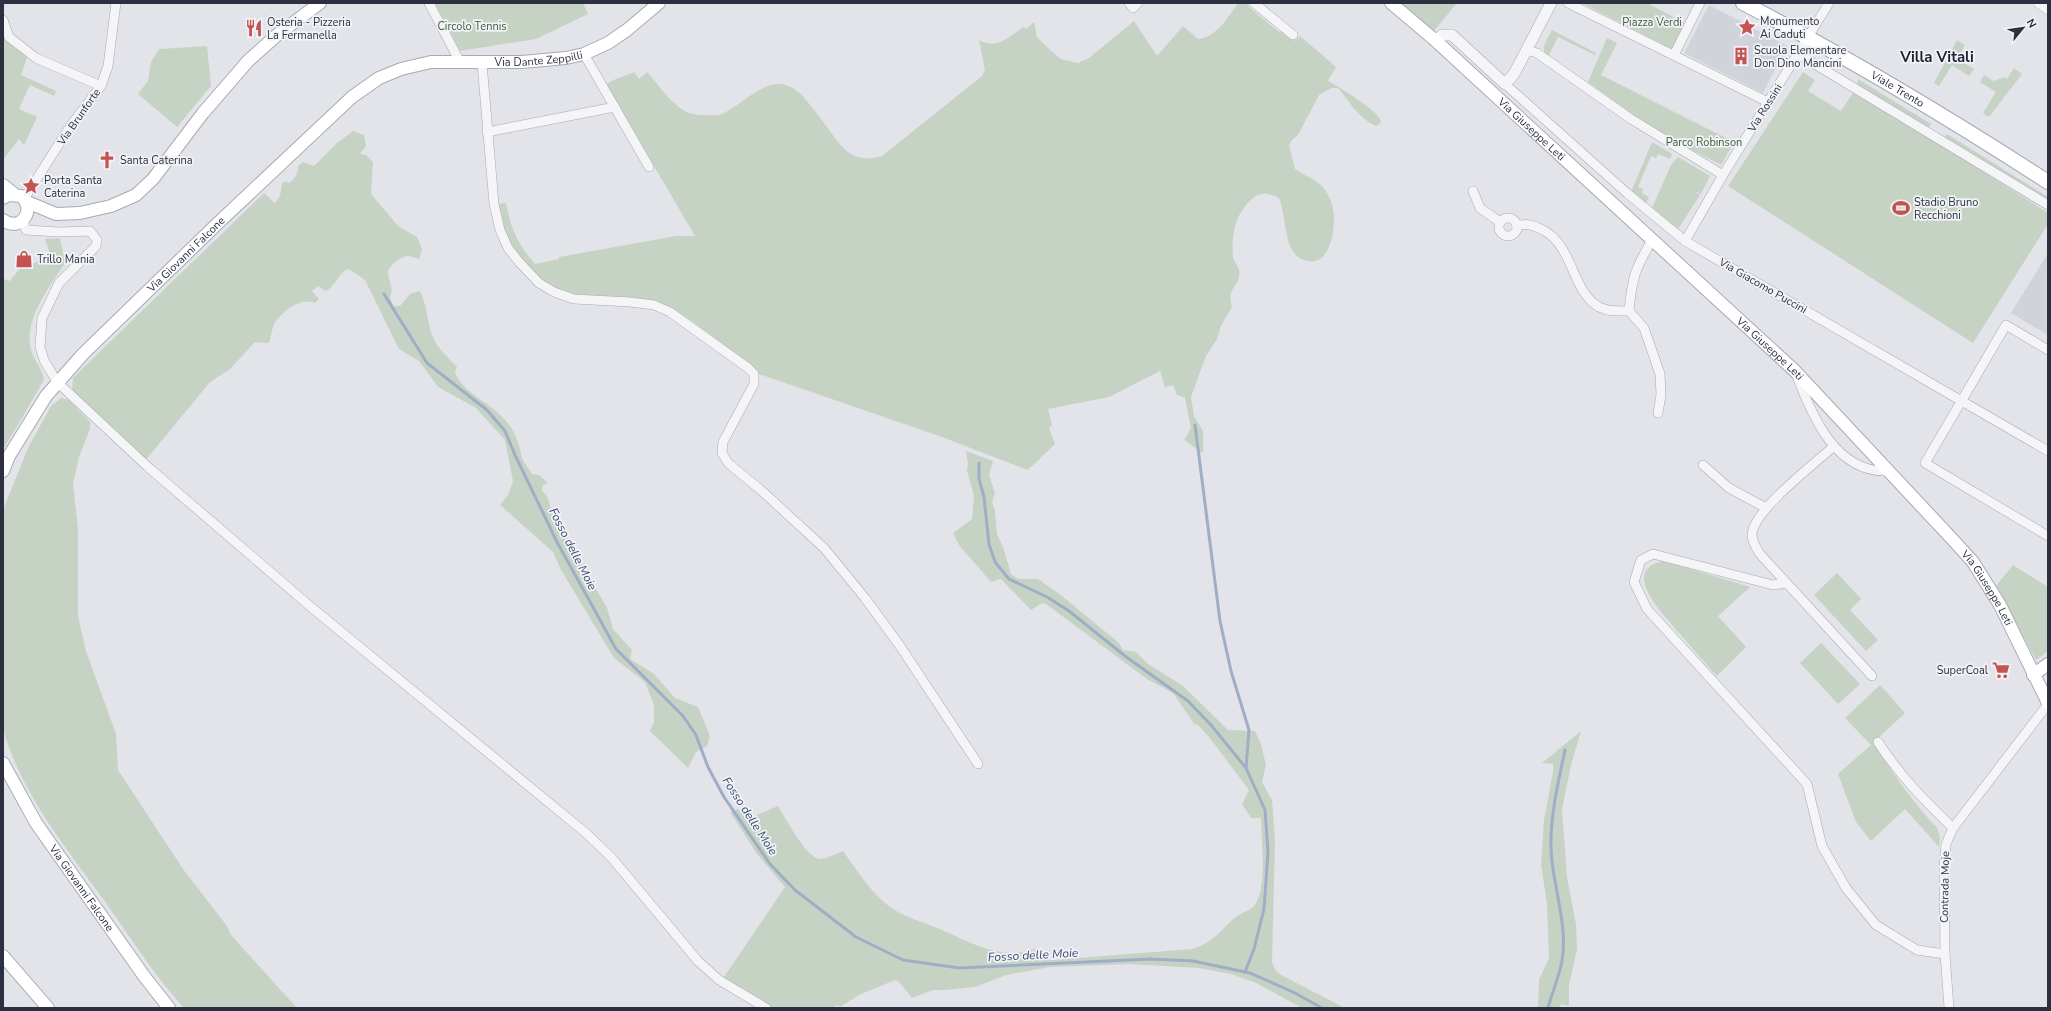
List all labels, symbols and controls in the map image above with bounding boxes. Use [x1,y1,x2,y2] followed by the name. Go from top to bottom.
[2003,8,2043,48] north arrow
[1760,14,1819,42] place label: Monumento Ai Caduti
[267,15,351,43] place label: Osteria - Pizzeria La Fermanella
[1622,15,1682,30] park label: Piazza Verdi
[2023,16,2040,31] text: N
[1737,17,1757,37] place icon: Monumento Ai Caduti
[244,18,264,38] restaurant icon: Osteria - Pizzeria La Fermanella
[437,19,507,34] park label: Circolo Tennis
[1754,43,1847,71] place label: Scuola Elementare Don Dino Mancini
[1731,46,1751,66] building icon: Scuola Elementare Don Dino Mancini
[494,47,584,70] street label: Via Dante Zeppilli
[1899,47,1974,67] district label: Villa Vitali
[1867,67,1927,110] street label: Viale Trento
[1744,81,1786,136] street label: Via Rossini
[53,86,104,149] street label: Via Brunforte
[1494,94,1569,164] street label: Via Giuseppe Leti
[1666,135,1742,150] park label: Parco Robinson
[97,150,117,170] church icon: Santa Caterina
[120,153,193,168] place label: Santa Caterina
[44,173,102,201] place label: Porta Santa Caterina
[21,176,41,196] place icon: Porta Santa Caterina
[1914,195,1978,223] place label: Stadio Bruno Recchioni
[1891,198,1911,218] sports icon: Stadio Bruno Recchioni
[143,213,228,296] street label: Via Giovanni Falcone
[14,249,34,269] shop icon: Trillo Mania
[37,252,95,267] place label: Trillo Mania
[1715,254,1810,317] street label: Via Giacomo Puccini
[1733,313,1807,383] street label: Via Giuseppe Leti
[545,505,601,593] water label: Fosso delle Moie
[1957,546,2016,628] street label: Via Giuseppe Leti
[1991,660,2011,680] supermarket icon: SuperCoal
[1937,663,1989,678] place label: SuperCoal
[719,774,782,859] water label: Fosso delle Moie
[46,841,118,934] street label: Via Giovanni Falcone
[1937,851,1953,923] street label: Contrada Moje
[987,945,1079,965] water label: Fosso delle Moie

